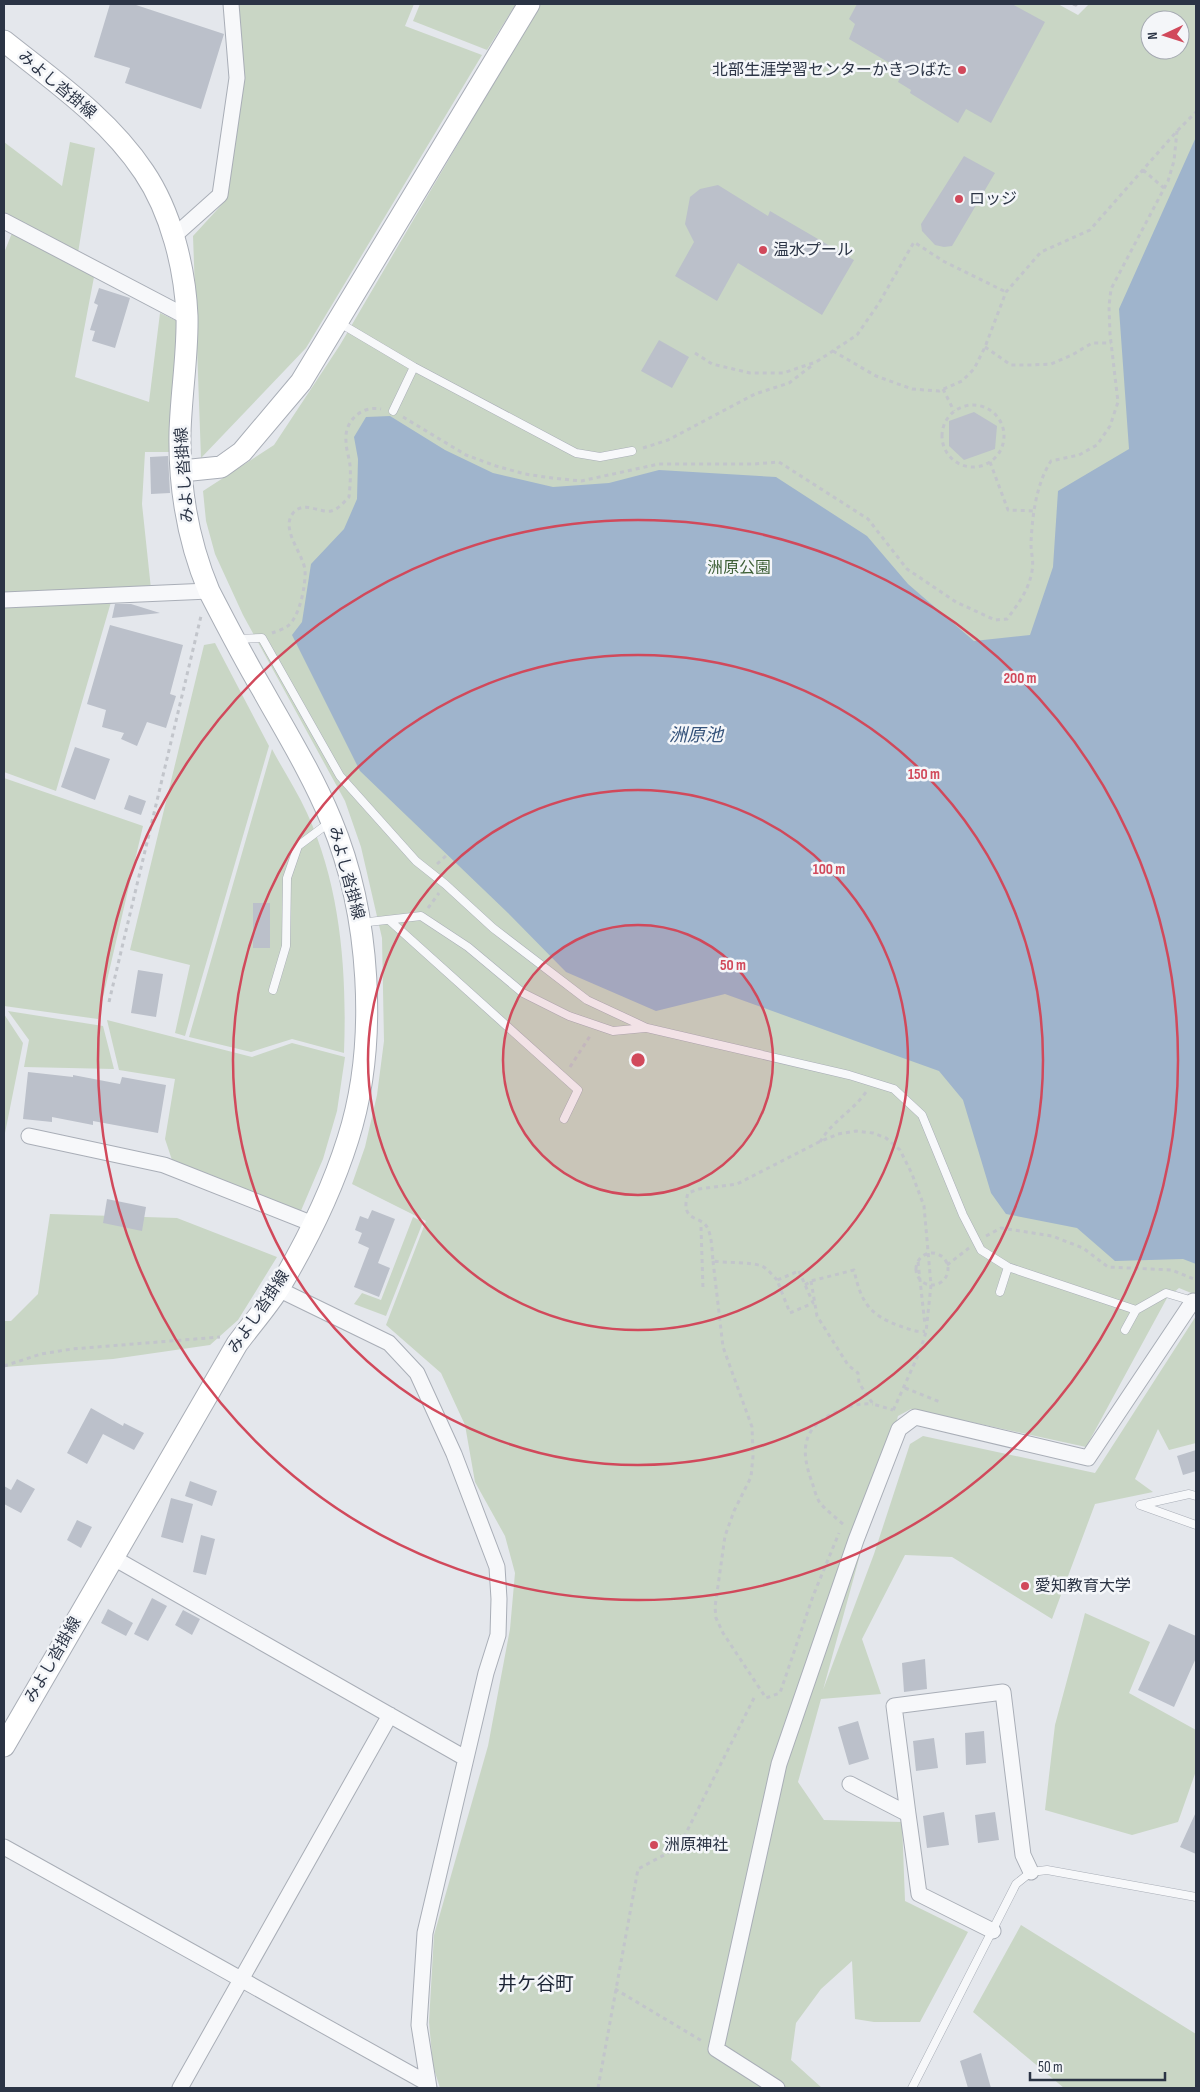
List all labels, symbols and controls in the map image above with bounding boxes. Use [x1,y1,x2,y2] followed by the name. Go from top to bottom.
[1140,10,1190,60] north arrow
[1144,32,1161,40] text: N
[14,47,100,123] street label: みよし沓掛線
[712,61,952,80] place label: 北部生涯学習センターかきつばた
[956,64,968,76] marker: 北部生涯学習センターかきつばた
[969,190,1017,209] place label: ロッジ
[953,193,965,205] marker: ロッジ
[773,241,853,260] place label: 温水プール
[757,244,769,256] marker: 温水プール
[172,426,198,524] street label: みよし沓掛線
[707,559,771,578] park label: 洲原公園
[1003,669,1037,688] text: 200 m
[669,725,725,746] water label: 洲原池
[908,765,940,784] text: 150 m
[324,824,368,922] street label: みよし沓掛線
[813,860,845,879] text: 100 m
[720,956,746,975] text: 50 m
[629,1051,647,1069] centre of rings
[224,1267,294,1357] street label: みよし沓掛線
[1035,1577,1131,1596] place label: 愛知教育大学
[1019,1580,1031,1592] marker: 愛知教育大学
[21,1614,85,1706] street label: みよし沓掛線
[664,1836,728,1855] place label: 洲原神社
[648,1839,660,1851] marker: 洲原神社
[498,1973,574,1996] district label: 井ケ谷町
[1030,2050,1165,2082] scale bar
[1038,2058,1063,2077] text: 50 m

